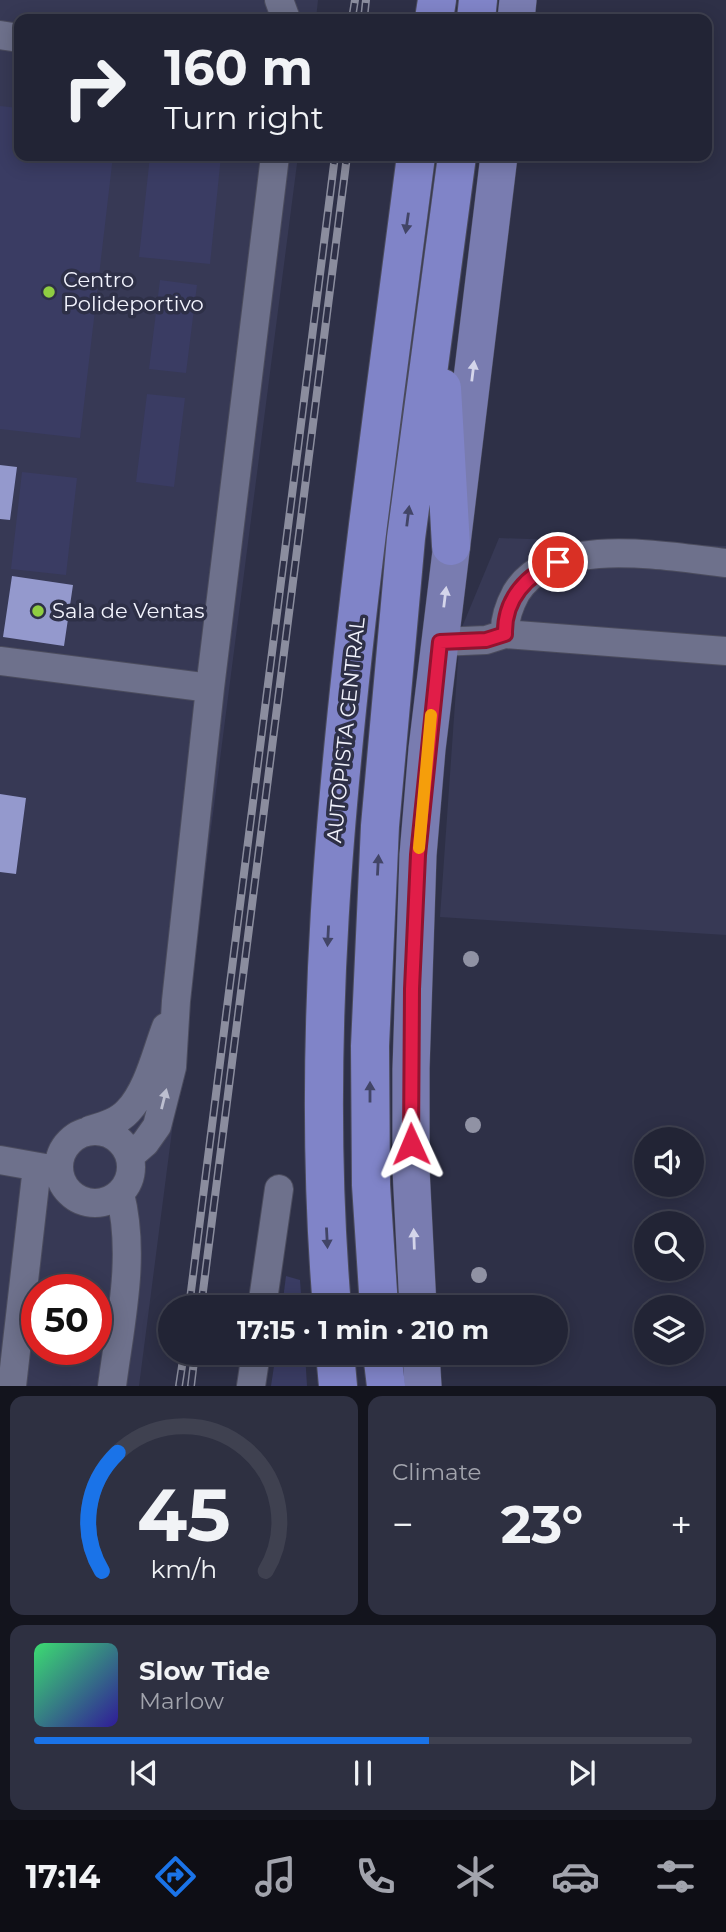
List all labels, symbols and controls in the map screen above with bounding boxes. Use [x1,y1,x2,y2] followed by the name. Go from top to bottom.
[164,38,313,97] text: 160 m
[49,42,140,133] icon: right
[164,98,324,137] text: Turn right
[401,213,412,235] one-way arrow
[63,267,204,316] place label: Centro Polideportivo
[41,284,57,300] marker: Centro Polideportivo
[467,360,478,382] one-way arrow
[403,505,414,527] one-way arrow
[528,532,588,592] pin
[539,543,577,581] icon: arrive
[440,586,451,608] one-way arrow
[52,598,204,623] place label: Sala de Ventas
[30,603,46,619] marker: Sala de Ventas
[321,615,370,844] street label: AUTOPISTA CENTRAL
[372,854,383,876] one-way arrow
[322,926,333,948] one-way arrow
[364,1081,376,1103] one-way arrow
[159,1088,170,1110] one-way arrow
[374,1107,448,1181] position arrow
[634,1127,704,1365] map controls
[634,1127,704,1197] button: sound
[634,1211,704,1281] button: search
[321,1227,332,1249] one-way arrow
[409,1228,420,1250] one-way arrow
[21,1274,112,1365] speed limit sign: 50
[634,1295,704,1365] button: layers
[237,1314,489,1346] text: 17:15 · 1 min · 210 m
[392,1458,481,1486] text: Climate
[137,1472,231,1560] text: 45
[501,1493,583,1556] text: 23°
[392,1501,414,1548] text: −
[670,1501,692,1548] text: +
[151,1554,217,1584] text: km/h
[139,1655,270,1687] text: Slow Tide
[139,1687,224,1715] text: Marlow
[125,1754,163,1792] icon: previous
[344,1754,382,1792] icon: pause
[563,1754,601,1792] icon: next
[151,1852,200,1901] icon: directions
[251,1852,300,1901] icon: music
[351,1852,400,1901] icon: phone
[451,1852,500,1901] icon: climate
[551,1852,600,1901] icon: car
[651,1852,700,1901] icon: filters
[26,1857,100,1896] text: 17:14

